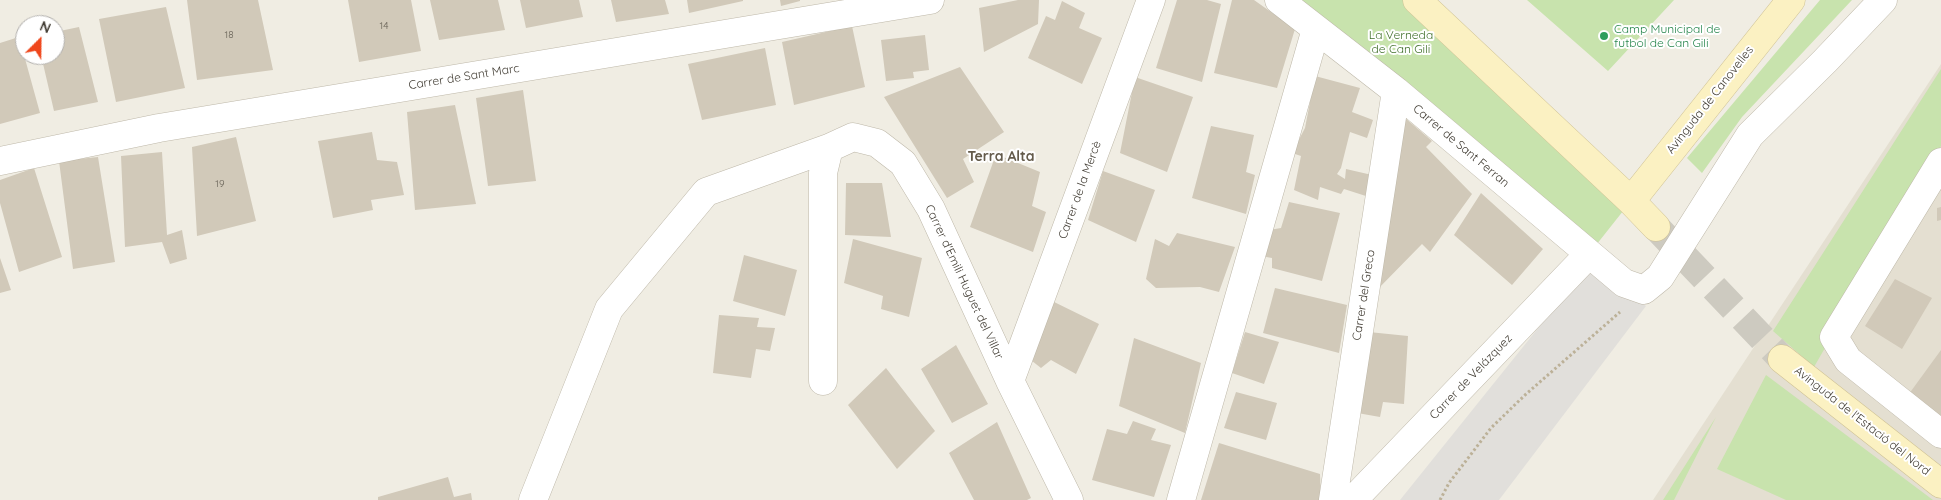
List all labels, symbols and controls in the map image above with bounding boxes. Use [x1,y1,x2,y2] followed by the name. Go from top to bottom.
[15,15,65,65] north arrow
[37,17,54,37] text: N
[380,20,388,32] house number: 14
[1614,22,1720,50] place label: Camp Municipal de futbol de Can Gili
[1369,28,1433,56] park label: La Verneda de Can Gili
[224,29,234,41] house number: 18
[1598,30,1610,42] marker: Camp Municipal de futbol de Can Gili
[1663,43,1757,157] street label: Avinguda de Canovelles
[407,61,521,93] street label: Carrer de Sant Marc
[1410,102,1512,190] street label: Carrer de Sant Ferran
[1056,139,1104,241] street label: Carrer de la Mercè
[967,149,1035,165] district label: Terra Alta
[215,178,225,190] house number: 19
[922,202,1006,362] street label: Carrer d'Emili Huguet del Villar
[1350,249,1378,341] street label: Carrer del Greco
[1427,331,1515,423] street label: Carrer de Velázquez
[1791,363,1933,479] street label: Avinguda de l'Estació del Nord

